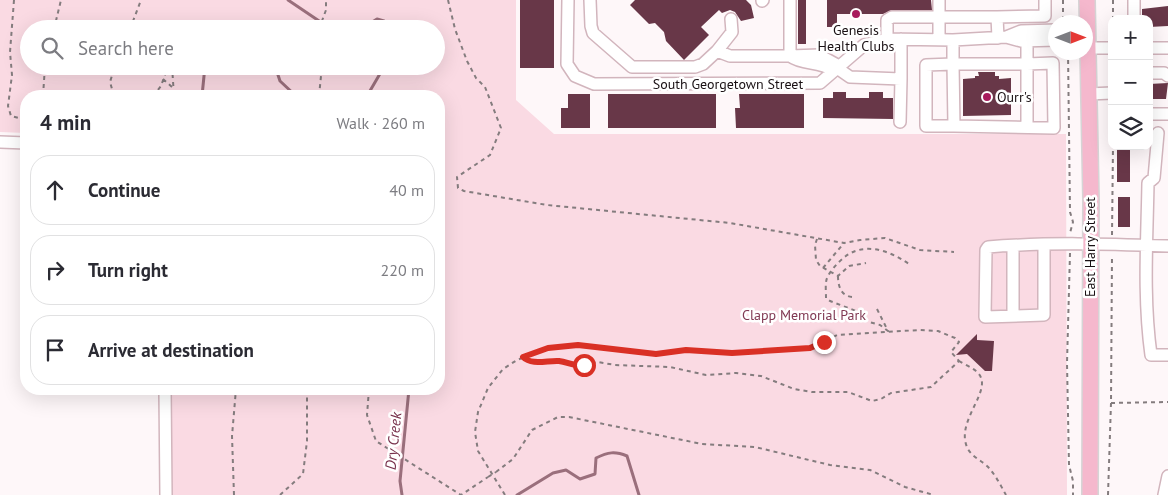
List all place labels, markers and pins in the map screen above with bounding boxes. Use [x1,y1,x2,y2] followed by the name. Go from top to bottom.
[850,8,862,20] marker: Genesis Health Clubs
[818,21,894,55] place label: Genesis Health Clubs
[997,88,1032,106] place label: Ourr's
[981,91,993,103] marker: Ourr's

